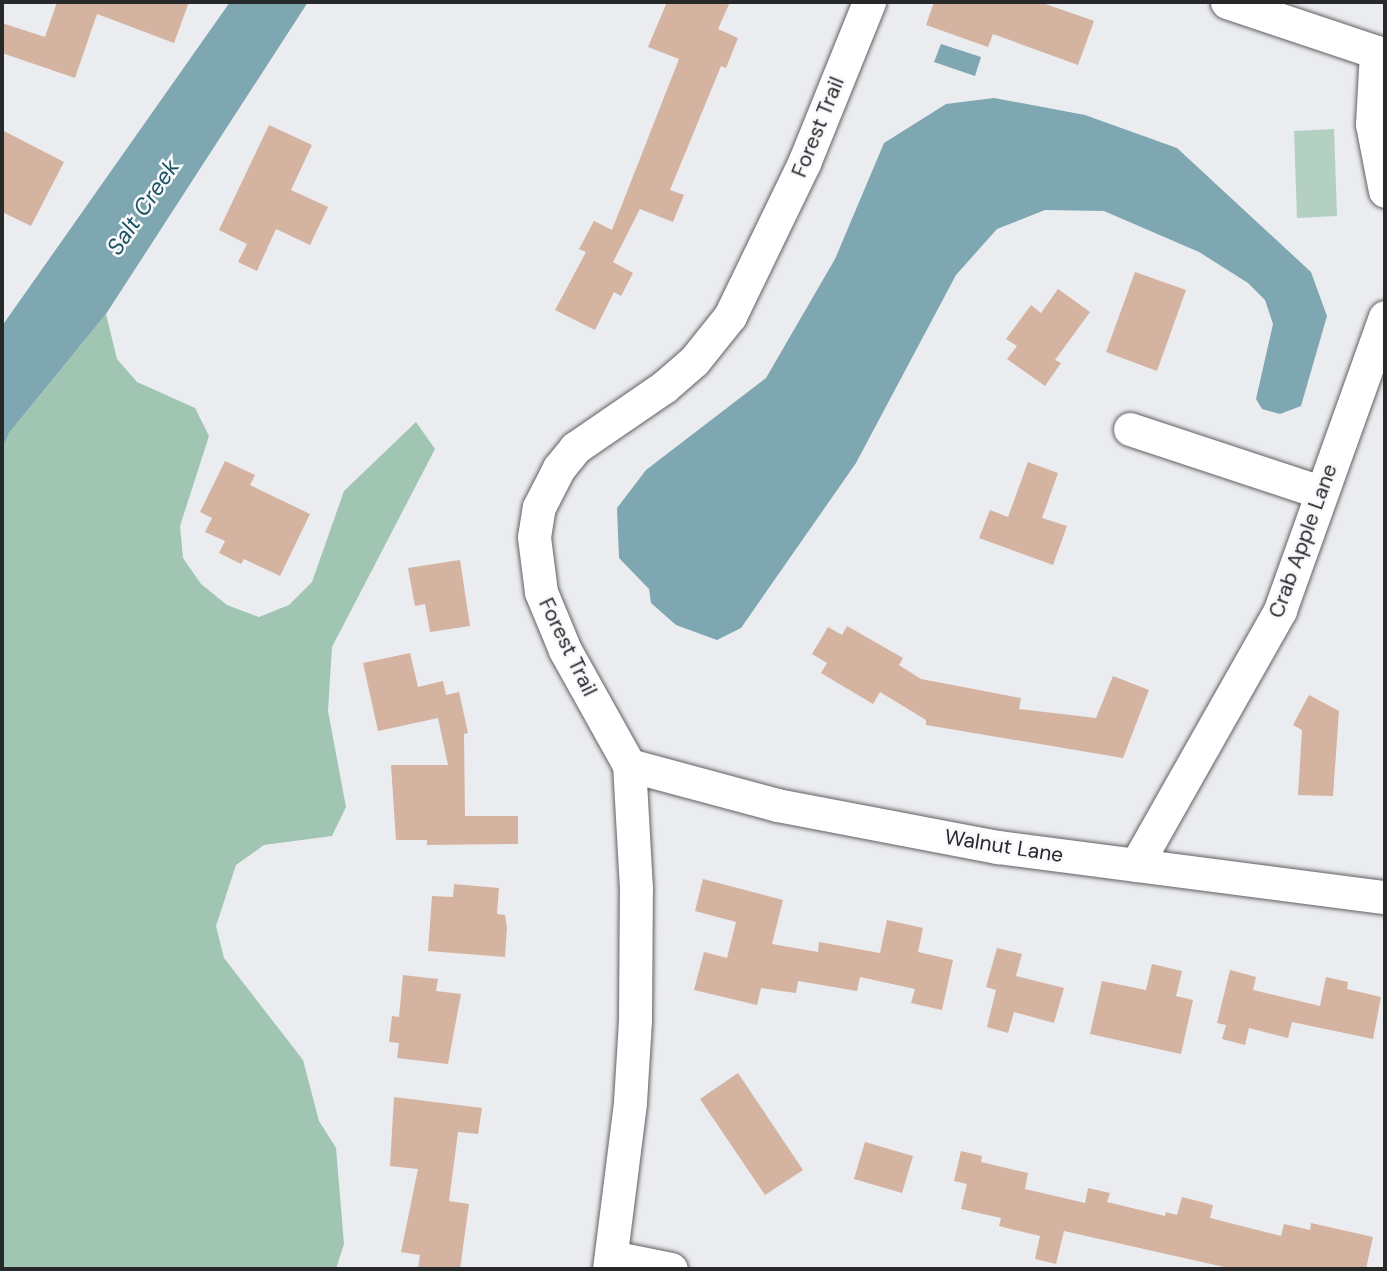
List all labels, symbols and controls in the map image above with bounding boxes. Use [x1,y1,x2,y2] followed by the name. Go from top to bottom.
[786,73,850,181] street label: Forest Trail
[101,154,185,260] water label: Salt Creek
[1263,461,1343,621] street label: Crab Apple Lane
[533,594,603,700] street label: Forest Trail
[943,824,1065,868] street label: Walnut Lane

